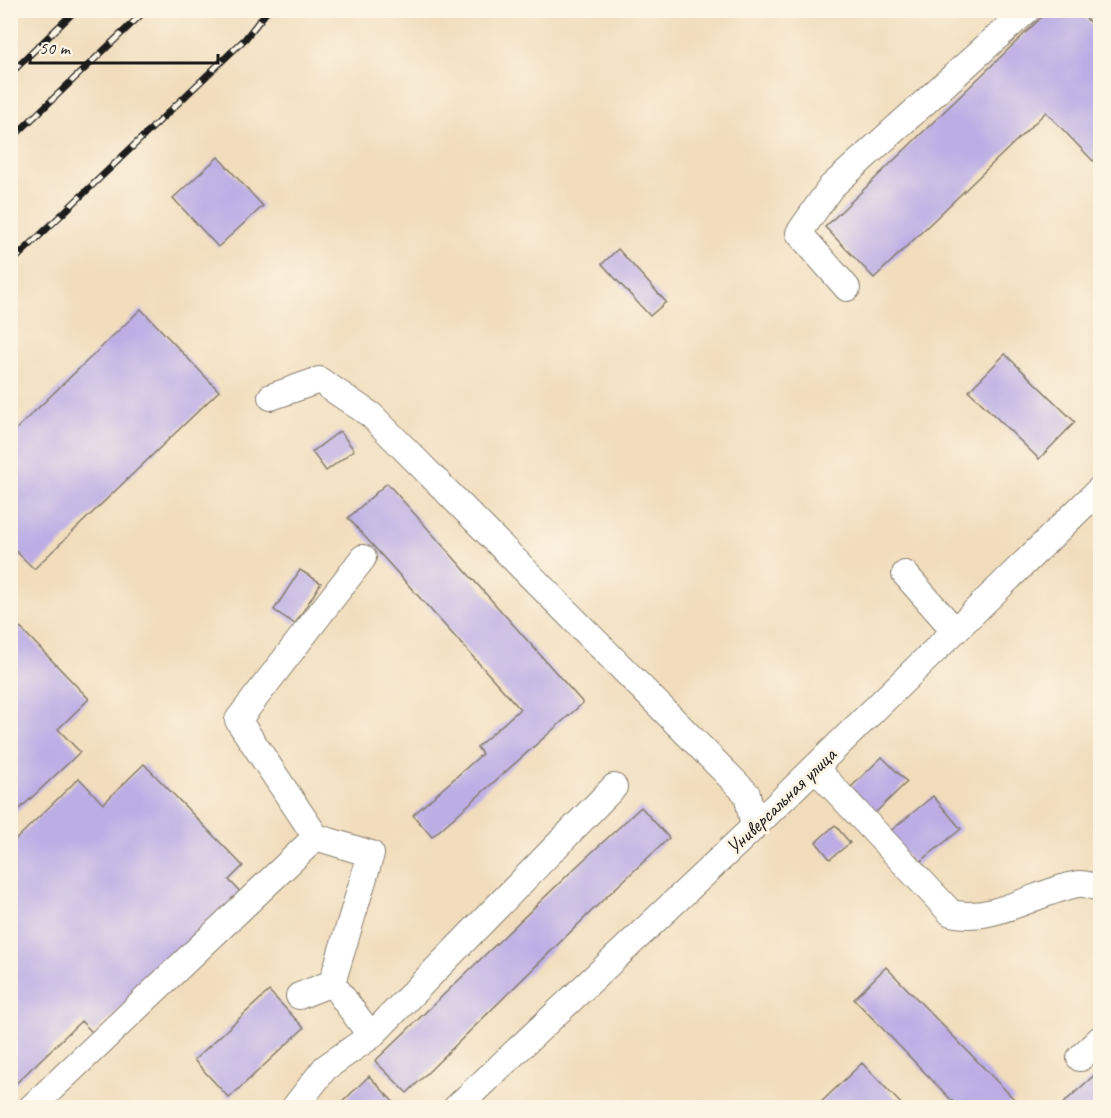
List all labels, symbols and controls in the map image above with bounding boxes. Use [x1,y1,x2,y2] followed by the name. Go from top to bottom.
[30,27,218,65] scale bar
[39,37,72,59] text: 50 m
[720,741,843,860] street label: Универсальная улица

